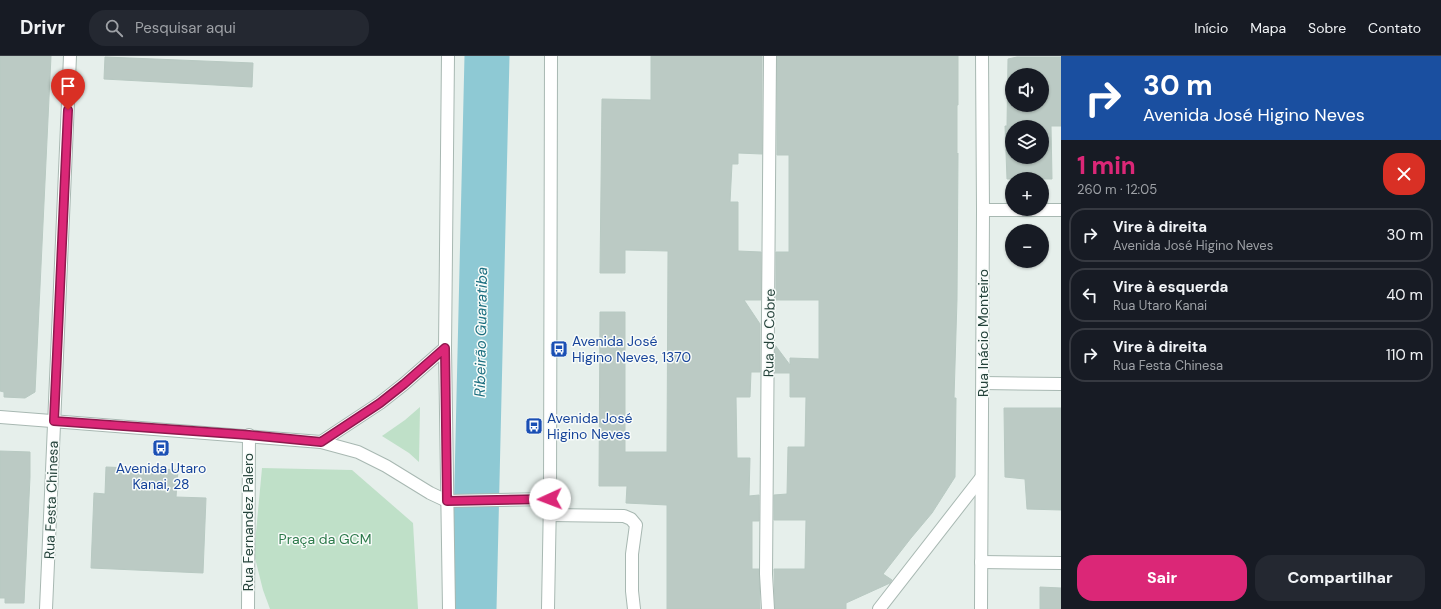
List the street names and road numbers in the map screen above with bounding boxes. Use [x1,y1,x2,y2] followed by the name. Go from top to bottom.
[974,269,992,397] street label: Rua Inácio Monteiro
[759,289,779,377] street label: Rua do Cobre
[40,440,62,560] street label: Rua Festa Chinesa
[239,453,257,591] street label: Rua Fernandez Palero

